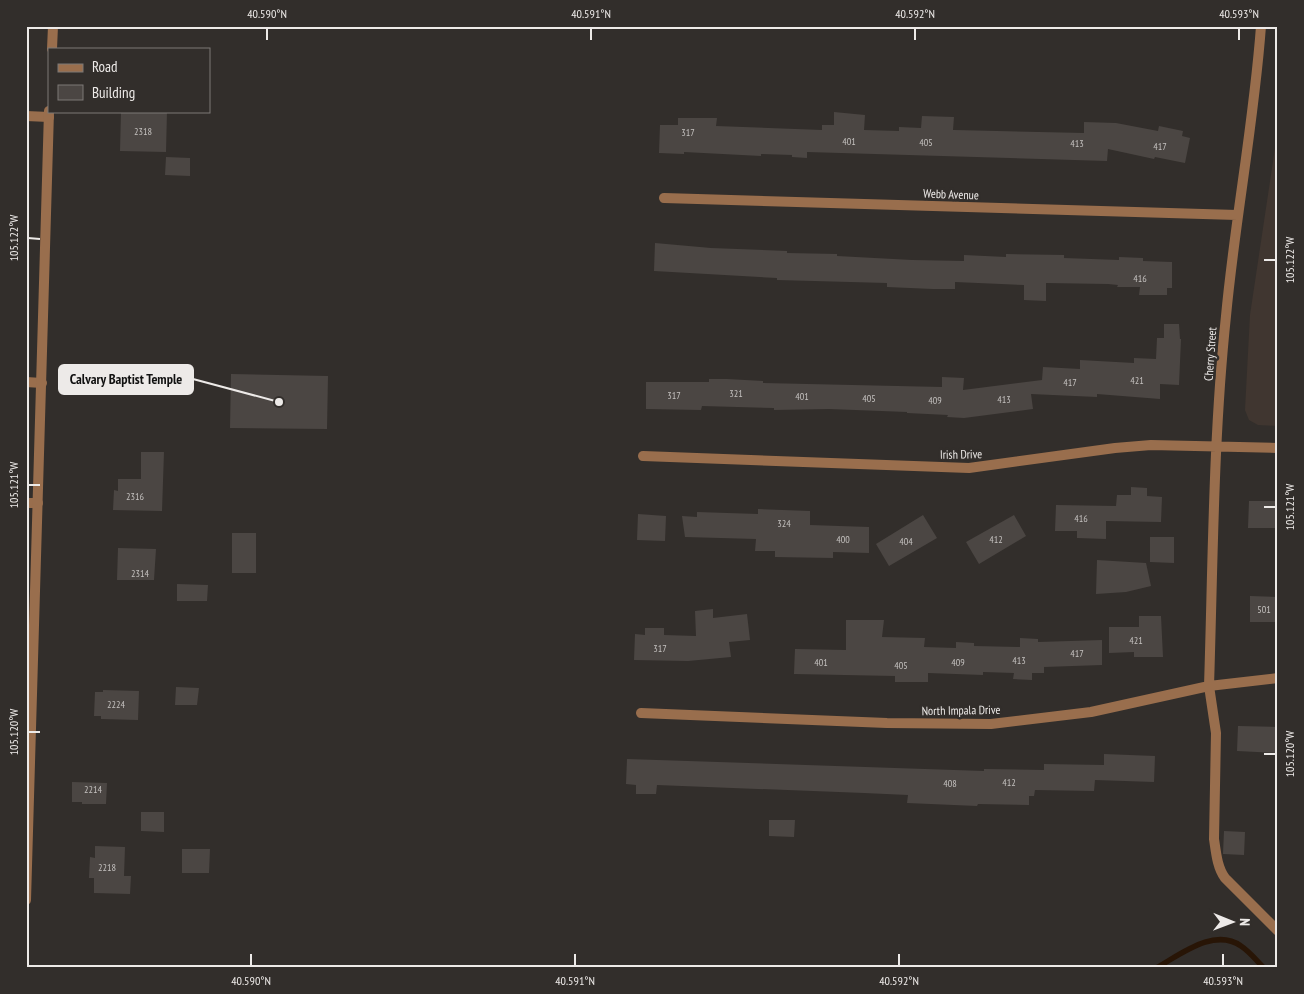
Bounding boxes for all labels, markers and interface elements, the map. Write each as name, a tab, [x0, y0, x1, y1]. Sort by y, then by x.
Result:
text: 40.590°N	[247, 6, 287, 21]
text: 40.591°N	[571, 6, 611, 21]
text: 40.592°N	[895, 6, 935, 21]
text: 40.593°N	[1219, 6, 1259, 21]
legend	[48, 48, 210, 112]
text: Road	[92, 57, 118, 76]
text: Building	[92, 83, 135, 102]
house number: 2318	[134, 125, 152, 138]
house number: 317	[681, 126, 695, 139]
house number: 401	[842, 135, 856, 148]
house number: 405	[919, 136, 933, 149]
house number: 413	[1070, 137, 1084, 150]
house number: 417	[1153, 140, 1167, 153]
street label: Webb Avenue	[923, 186, 979, 202]
text: 105.122°W	[6, 215, 21, 261]
text: 105.122°W	[1282, 237, 1297, 283]
house number: 416	[1133, 272, 1147, 285]
street label: Cherry Street	[1201, 326, 1219, 381]
callout: Calvary Baptist Temple	[59, 365, 193, 394]
text: Calvary Baptist Temple	[70, 370, 182, 388]
house number: 421	[1130, 374, 1144, 387]
house number: 417	[1063, 376, 1077, 389]
house number: 321	[729, 387, 743, 400]
house number: 317	[667, 389, 681, 402]
house number: 401	[795, 390, 809, 403]
house number: 405	[862, 392, 876, 405]
house number: 413	[997, 393, 1011, 406]
house number: 409	[928, 394, 942, 407]
street label: Irish Drive	[940, 446, 982, 462]
text: 105.121°W	[6, 462, 21, 508]
text: 105.121°W	[1282, 484, 1297, 530]
house number: 2316	[126, 490, 145, 503]
house number: 416	[1074, 512, 1088, 525]
house number: 324	[777, 517, 791, 530]
house number: 400	[836, 533, 850, 546]
house number: 412	[989, 533, 1003, 546]
house number: 404	[899, 535, 913, 548]
house number: 2314	[131, 567, 150, 580]
house number: 501	[1257, 603, 1271, 616]
house number: 421	[1129, 634, 1143, 647]
house number: 317	[653, 642, 667, 655]
house number: 417	[1070, 647, 1084, 660]
house number: 413	[1012, 654, 1026, 667]
house number: 401	[814, 656, 828, 669]
house number: 409	[951, 656, 965, 669]
house number: 405	[894, 659, 908, 672]
house number: 2224	[107, 698, 126, 711]
street label: North Impala Drive	[921, 702, 1001, 718]
text: 105.120°W	[6, 709, 21, 755]
text: 105.120°W	[1282, 731, 1297, 777]
house number: 412	[1002, 776, 1016, 789]
house number: 408	[943, 777, 957, 790]
house number: 2214	[84, 783, 103, 796]
house number: 2218	[98, 861, 116, 874]
north arrow	[1206, 896, 1256, 946]
text: N	[1236, 918, 1254, 926]
text: 40.590°N	[231, 973, 271, 988]
text: 40.591°N	[555, 973, 595, 988]
text: 40.592°N	[879, 973, 919, 988]
text: 40.593°N	[1203, 973, 1243, 988]

